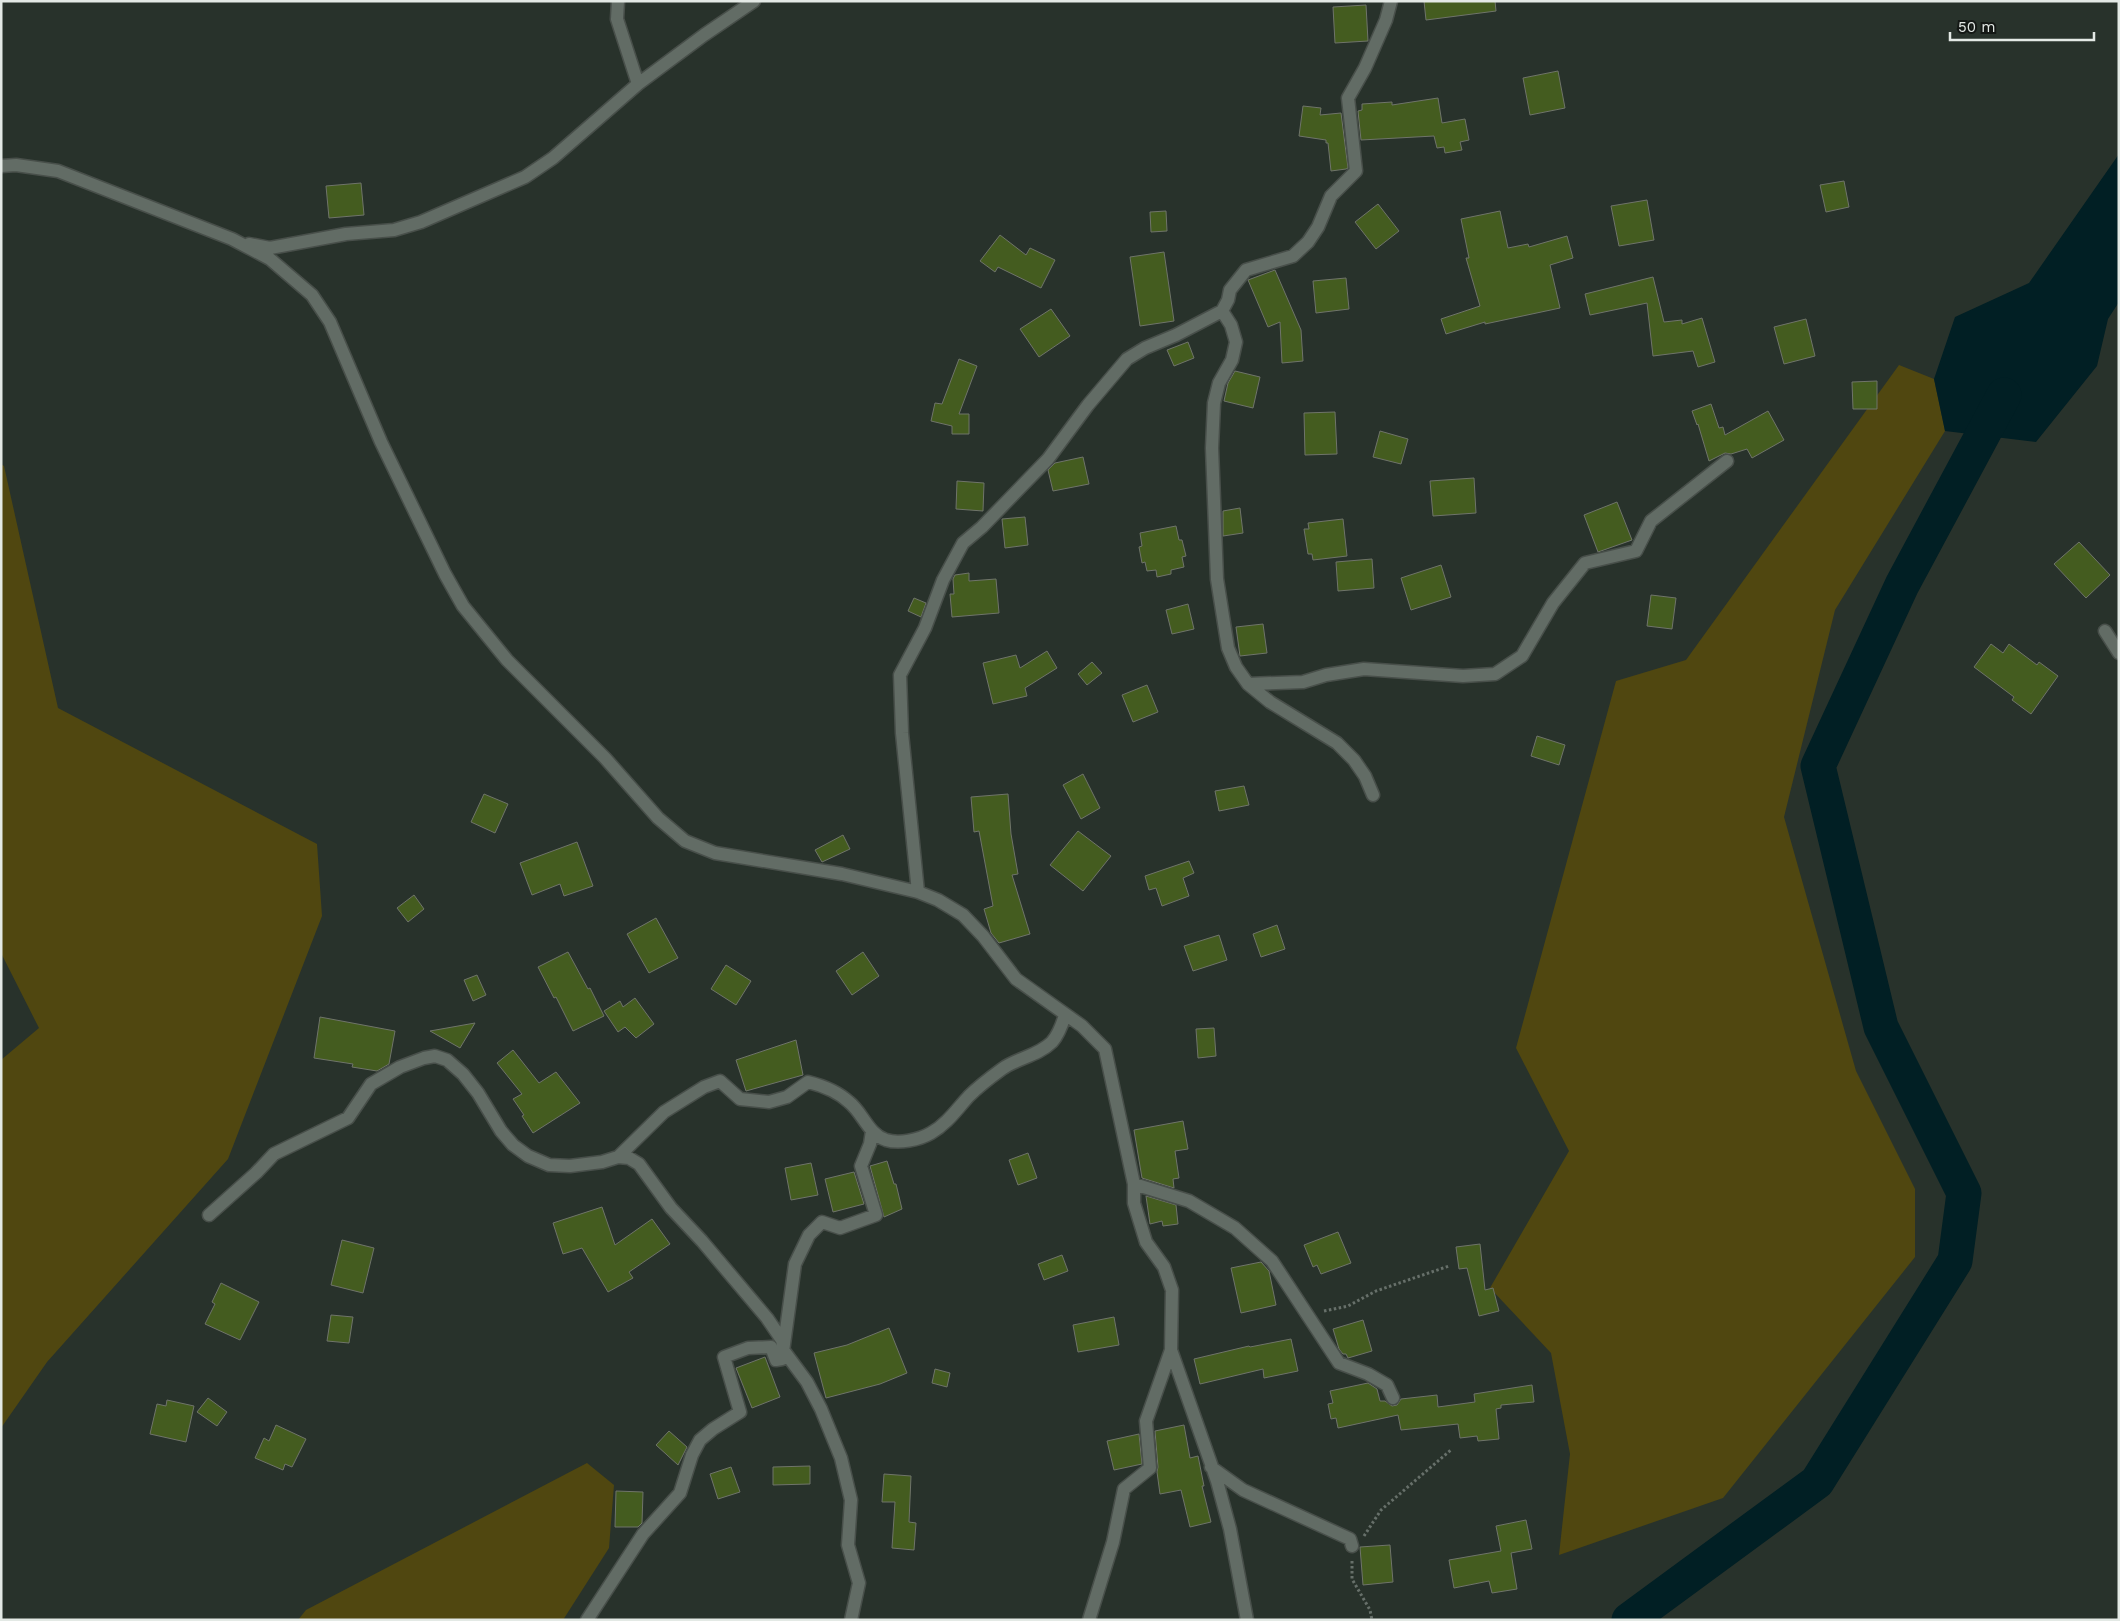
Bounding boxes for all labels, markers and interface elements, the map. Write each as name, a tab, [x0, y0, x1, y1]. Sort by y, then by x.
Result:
scale bar	[1950, 10, 2094, 42]
text: 50 m	[1958, 18, 1995, 36]

